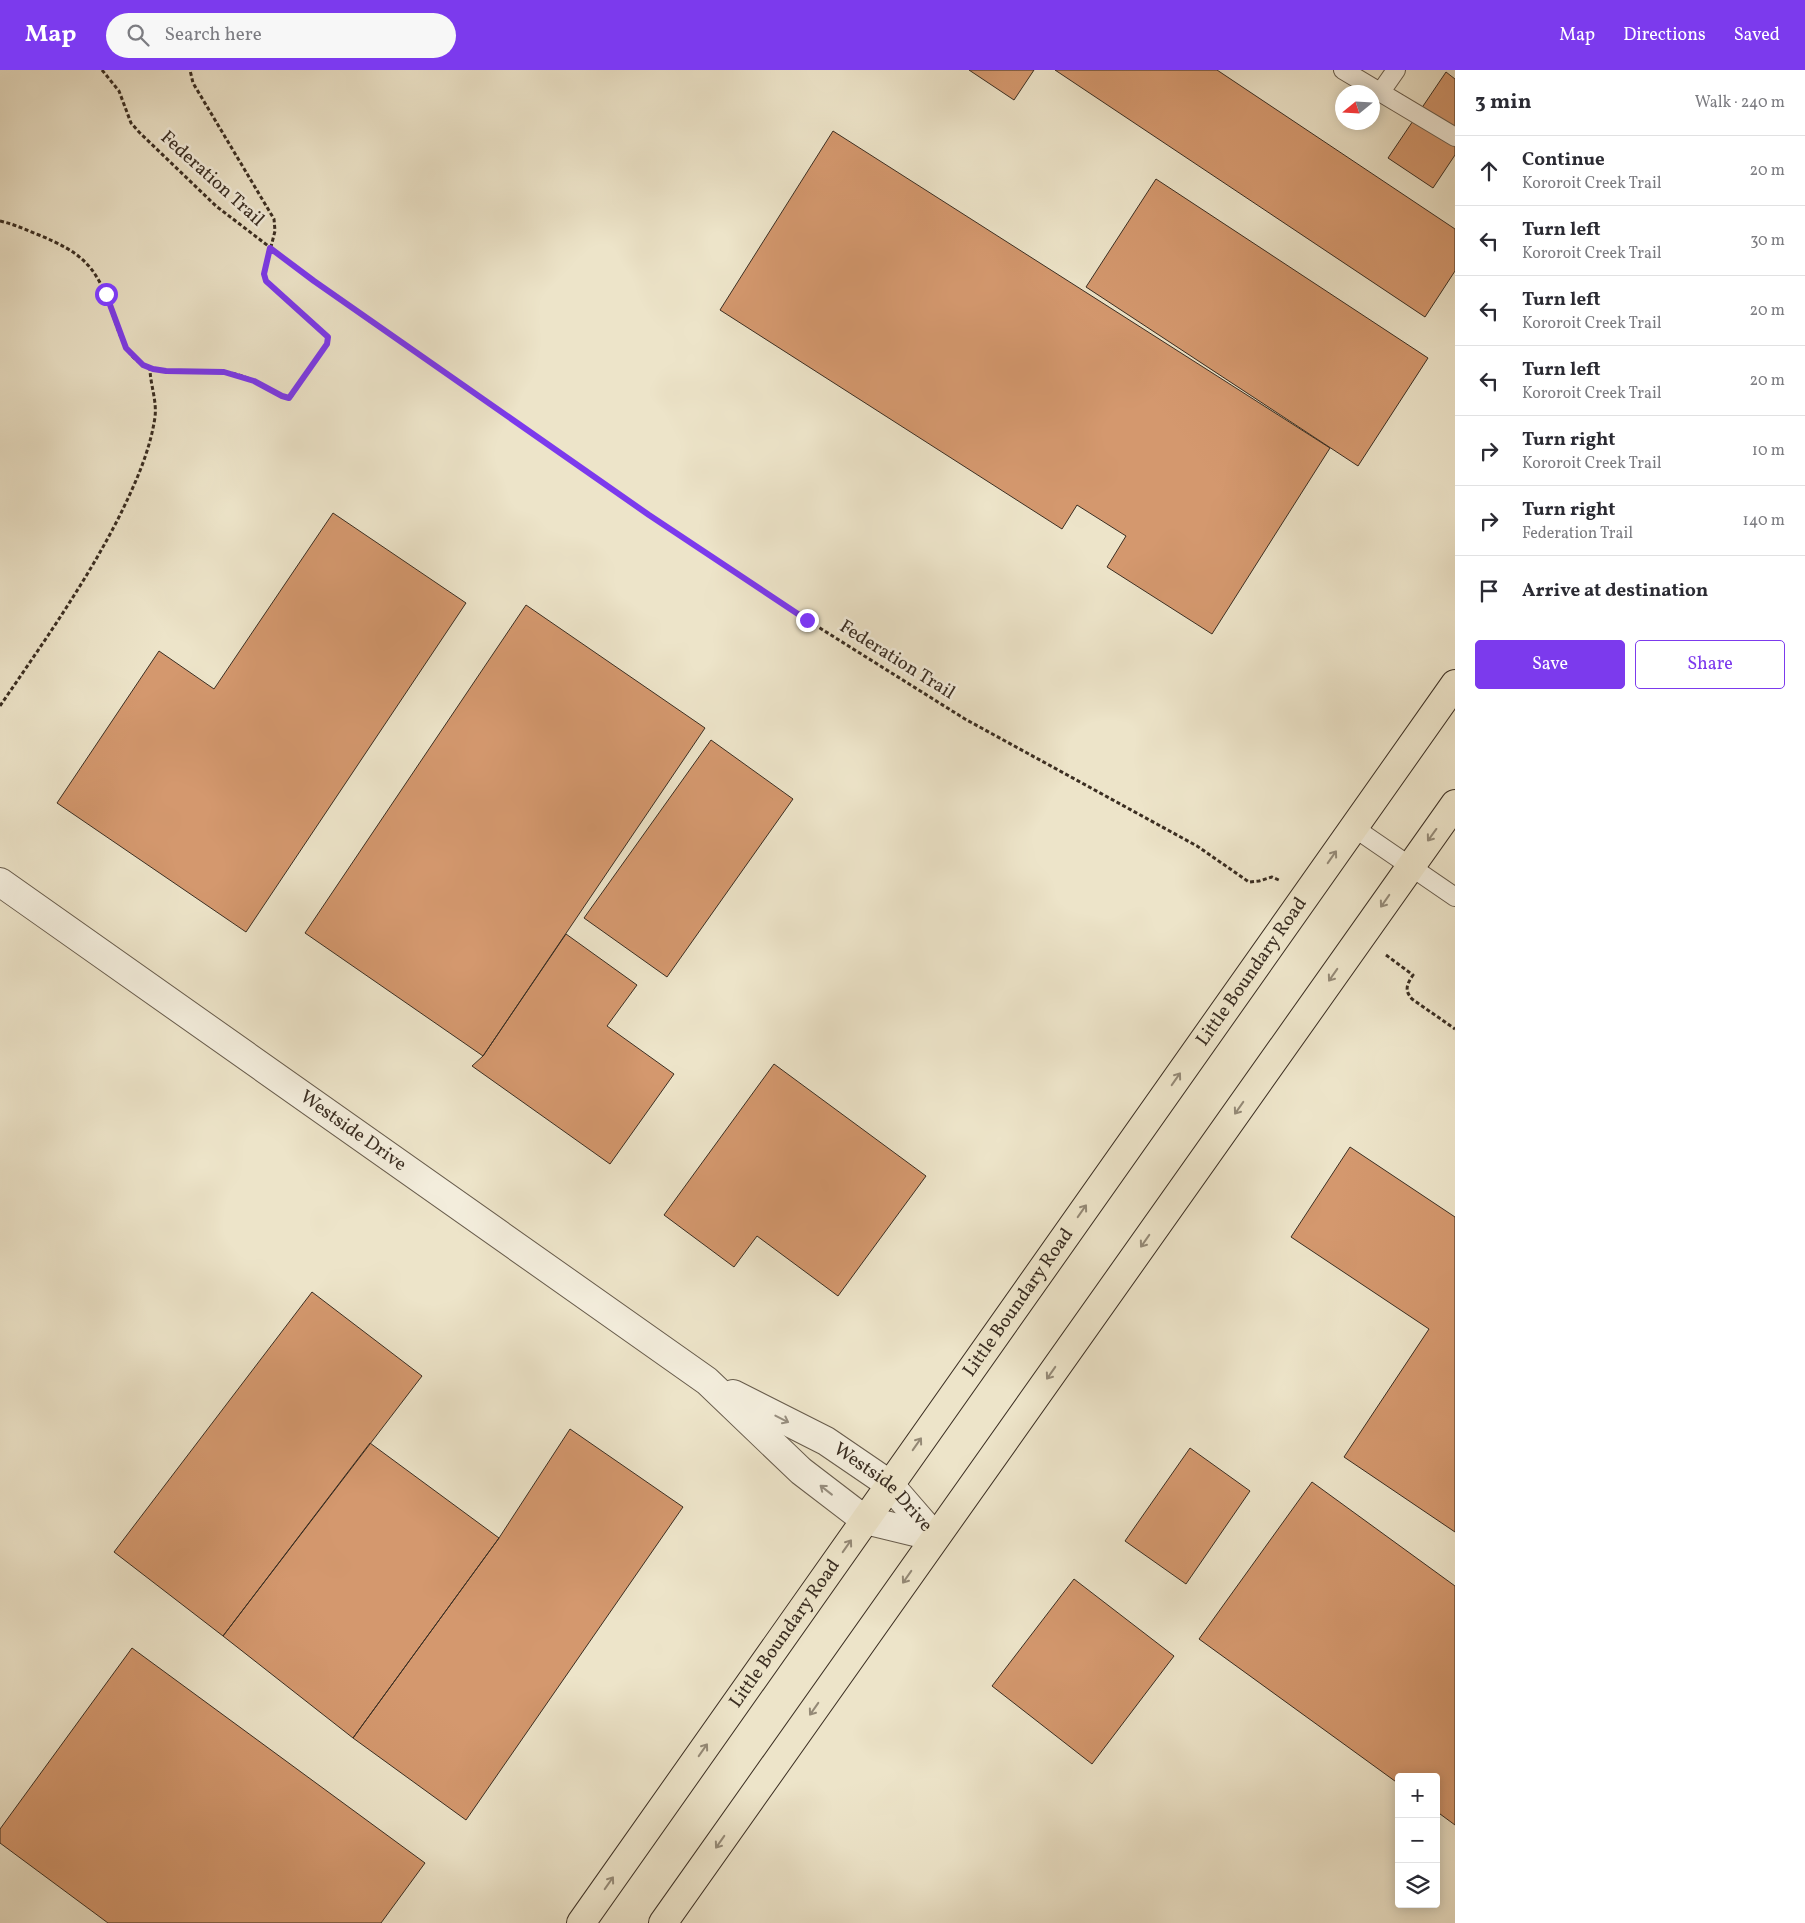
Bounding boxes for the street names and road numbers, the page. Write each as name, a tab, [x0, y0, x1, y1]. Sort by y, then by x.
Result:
street label: Federation Trail	[154, 125, 270, 233]
street label: Federation Trail	[834, 614, 960, 706]
street label: Little Boundary Road	[1190, 892, 1313, 1052]
street label: Westside Drive	[294, 1084, 412, 1178]
street label: Little Boundary Road	[957, 1223, 1080, 1382]
street label: Westside Drive	[828, 1437, 938, 1538]
street label: Little Boundary Road	[724, 1554, 847, 1713]

